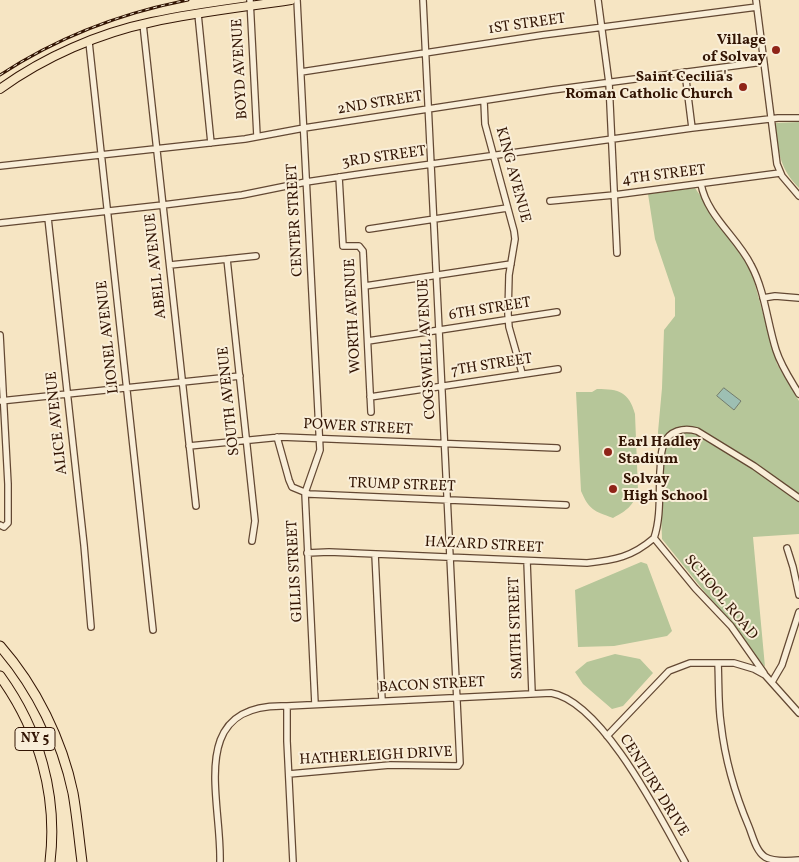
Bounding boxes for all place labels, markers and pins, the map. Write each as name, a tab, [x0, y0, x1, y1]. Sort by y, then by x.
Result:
place label: Village of Solvay	[702, 32, 766, 67]
marker: Village of Solvay	[770, 44, 782, 56]
place label: Saint Cecilia's Roman Catholic Church	[565, 69, 733, 104]
marker: Saint Cecilia's Roman Catholic Church	[737, 81, 749, 93]
place label: Earl Hadley Stadium	[618, 434, 701, 469]
marker: Earl Hadley Stadium	[602, 446, 614, 458]
place label: Solvay High School	[623, 471, 708, 506]
marker: Solvay High School	[607, 483, 619, 495]

